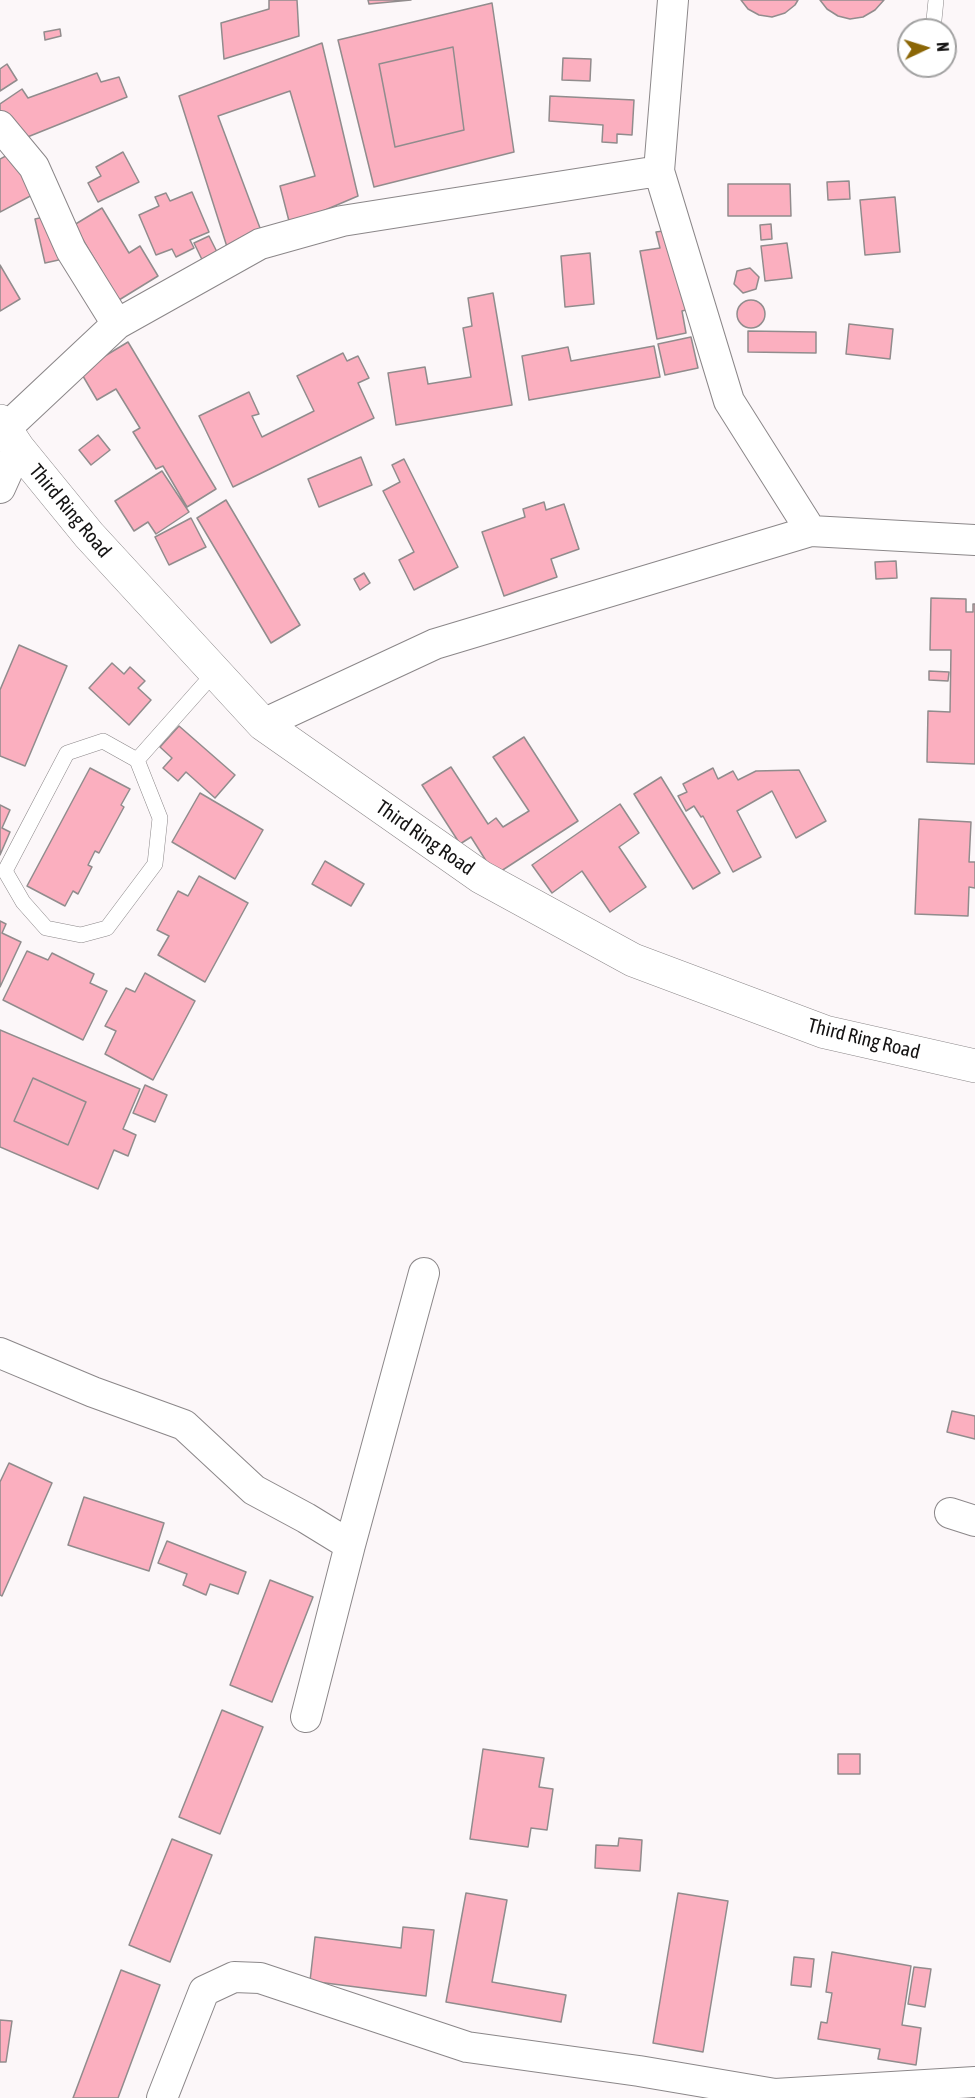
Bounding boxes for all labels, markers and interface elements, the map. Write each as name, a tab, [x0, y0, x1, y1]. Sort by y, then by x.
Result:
north arrow	[897, 18, 957, 78]
text: N	[934, 42, 952, 52]
street label: Third Ring Road	[24, 459, 116, 563]
street label: Third Ring Road	[371, 795, 479, 881]
street label: Third Ring Road	[805, 1013, 923, 1065]

